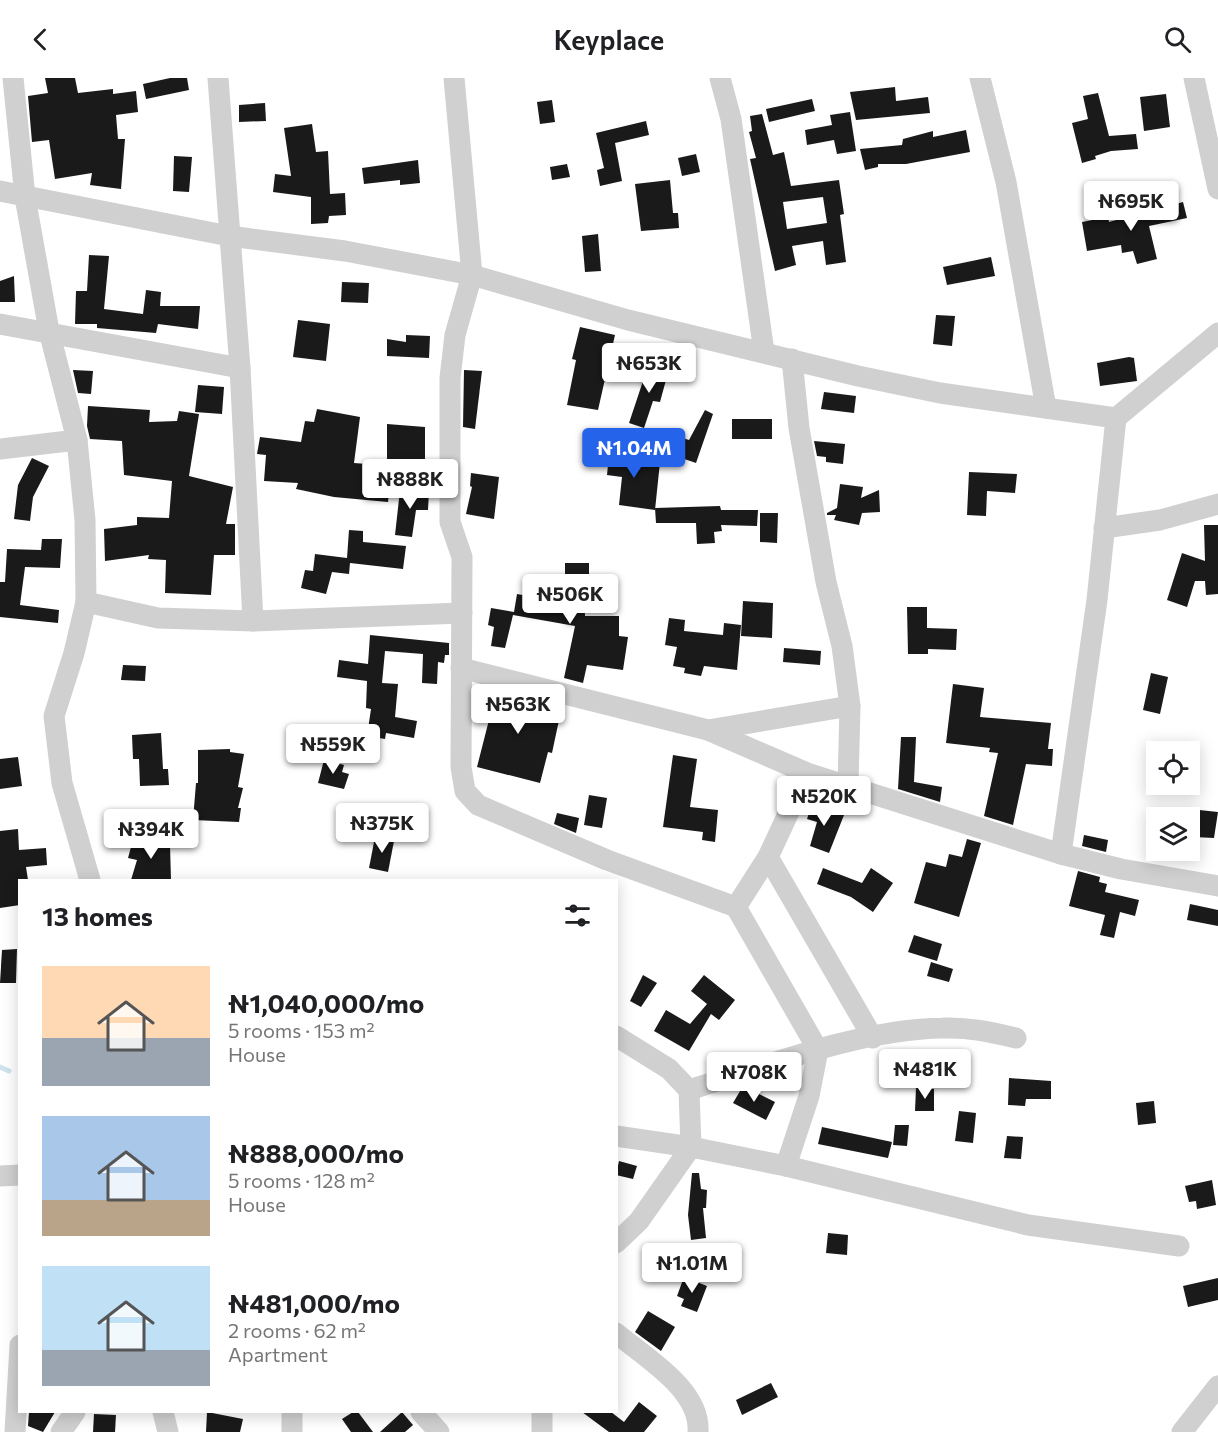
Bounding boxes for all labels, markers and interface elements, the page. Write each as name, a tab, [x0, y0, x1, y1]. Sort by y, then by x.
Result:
icon: back	[24, 23, 57, 56]
text: Keyplace	[554, 23, 664, 56]
icon: search	[1161, 23, 1194, 56]
pin: ₦695K	[1089, 181, 1173, 232]
text: ₦695K	[1098, 188, 1164, 212]
pin: ₦653K	[607, 343, 691, 394]
text: ₦653K	[616, 350, 682, 374]
pin: ₦1.04M	[585, 428, 683, 479]
text: ₦1.04M	[596, 435, 672, 459]
pin: ₦888K	[368, 459, 452, 510]
text: ₦888K	[376, 466, 444, 490]
pin: ₦506K	[528, 574, 612, 625]
text: ₦506K	[536, 581, 604, 605]
pin: ₦563K	[476, 684, 560, 735]
text: ₦563K	[485, 691, 551, 715]
pin: ₦559K	[291, 724, 375, 775]
text: ₦559K	[300, 731, 366, 755]
map controls	[1146, 741, 1200, 861]
button: locate	[1146, 741, 1200, 795]
pin: ₦520K	[782, 776, 866, 827]
text: ₦520K	[791, 783, 857, 807]
pin: ₦375K	[340, 803, 424, 854]
button: layers	[1146, 807, 1200, 861]
pin: ₦394K	[109, 809, 193, 860]
text: ₦375K	[350, 810, 414, 834]
text: ₦394K	[118, 816, 184, 840]
icon: filters	[561, 899, 594, 932]
text: 13 homes	[42, 900, 153, 931]
text: ₦1,040,000/mo	[228, 987, 424, 1018]
icon: home	[90, 990, 162, 1062]
text: 5 rooms · 153 m²	[228, 1018, 375, 1042]
text: House	[228, 1042, 286, 1066]
pin: ₦481K	[883, 1049, 967, 1100]
pin: ₦708K	[712, 1052, 796, 1103]
text: ₦481K	[893, 1056, 957, 1080]
text: ₦708K	[721, 1059, 787, 1083]
text: ₦888,000/mo	[228, 1137, 404, 1168]
icon: home	[90, 1140, 162, 1212]
text: 5 rooms · 128 m²	[228, 1168, 375, 1192]
text: House	[228, 1192, 286, 1216]
pin: ₦1.01M	[643, 1243, 741, 1294]
text: ₦1.01M	[656, 1250, 728, 1274]
text: ₦481,000/mo	[228, 1287, 400, 1318]
icon: home	[90, 1290, 162, 1362]
text: 2 rooms · 62 m²	[228, 1318, 366, 1342]
text: Apartment	[228, 1342, 328, 1366]

